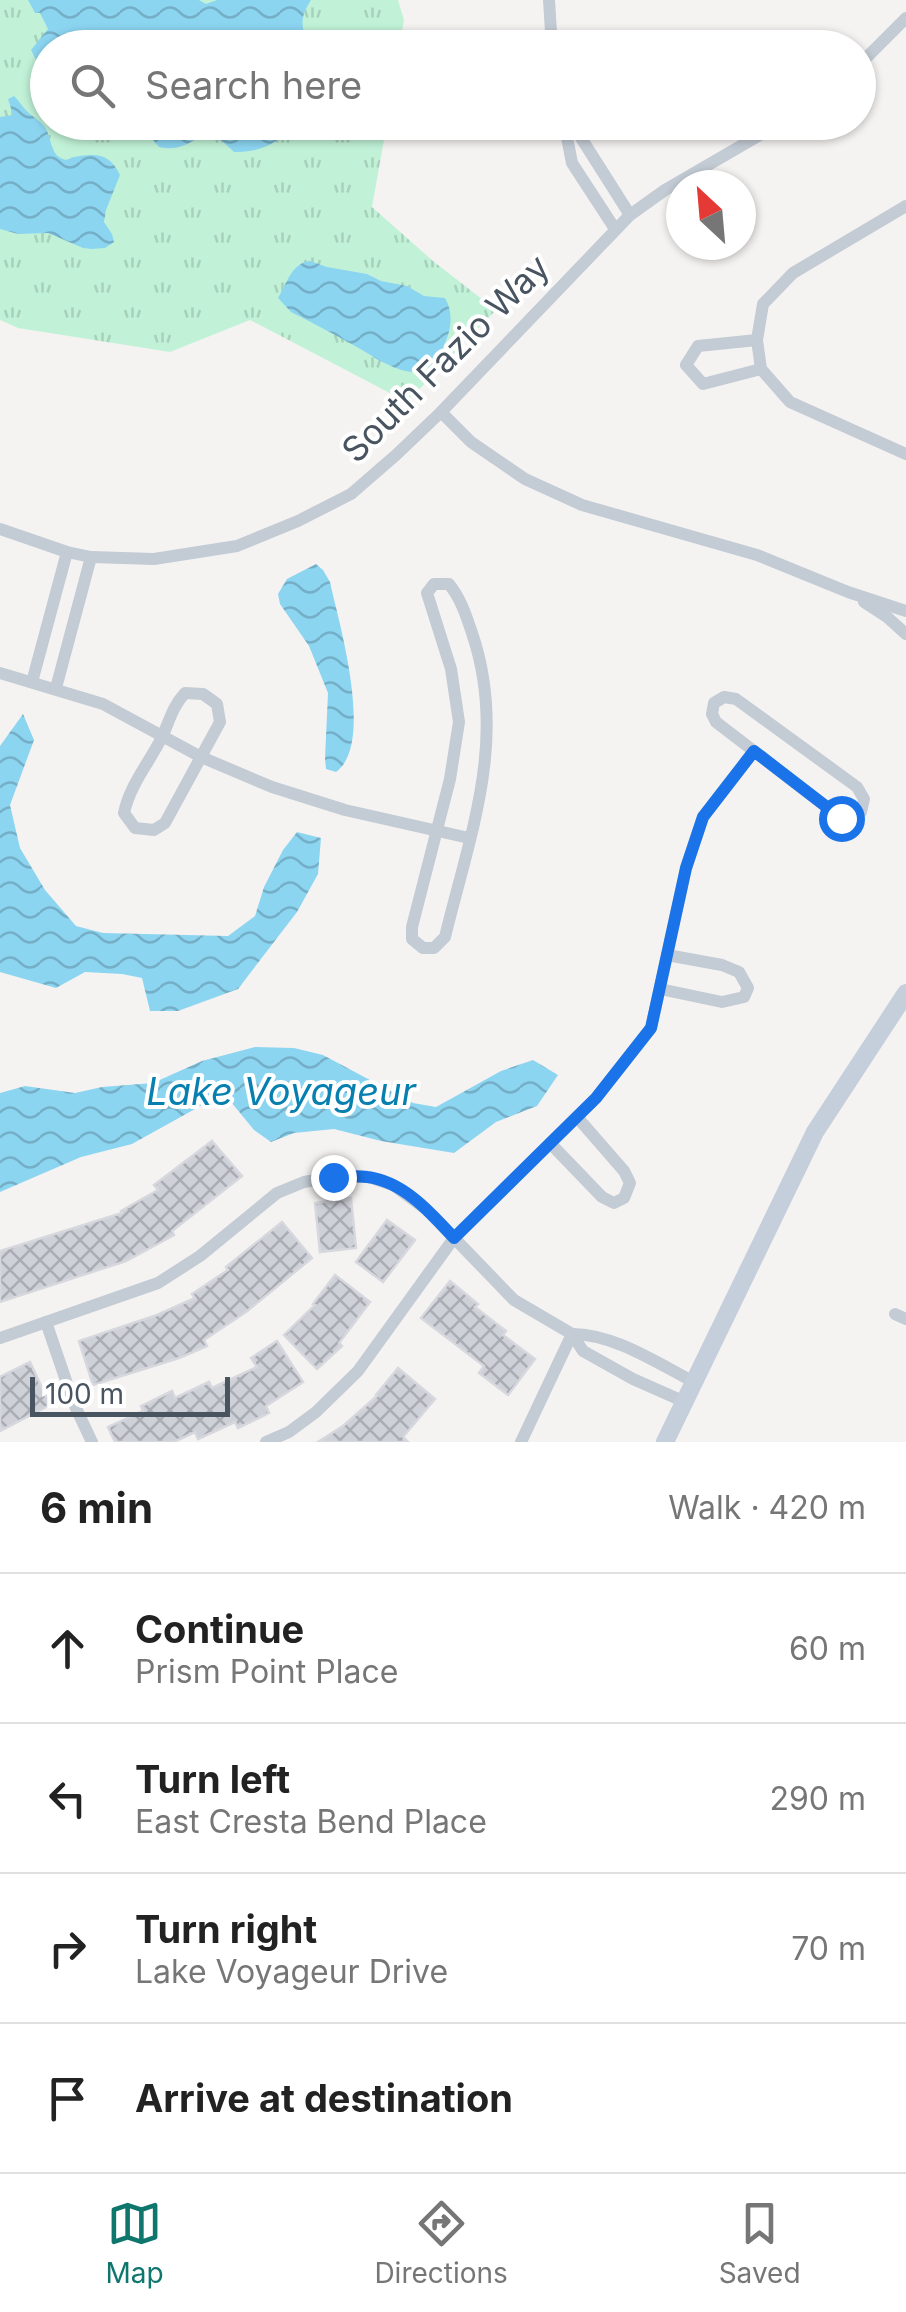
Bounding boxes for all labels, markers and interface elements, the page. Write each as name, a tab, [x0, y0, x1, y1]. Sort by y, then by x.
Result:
search box	[30, 30, 876, 140]
icon: search	[65, 58, 120, 113]
text: Search here	[145, 62, 362, 108]
north arrow	[666, 170, 756, 260]
street label: South Fazio Way	[333, 246, 557, 470]
route start	[819, 796, 865, 842]
water label: Lake Voyageur	[146, 1068, 418, 1114]
route end	[311, 1155, 357, 1201]
scale bar	[30, 1372, 230, 1416]
text: 100 m	[45, 1377, 124, 1411]
text: 6 min	[40, 1482, 153, 1533]
text: Walk · 420 m	[668, 1488, 866, 1527]
text: Continue	[135, 1606, 304, 1652]
icon: ahead	[40, 1621, 95, 1676]
text: 60 m	[789, 1629, 866, 1668]
text: Prism Point Place	[135, 1652, 398, 1691]
text: Turn left	[135, 1756, 290, 1802]
icon: left	[40, 1771, 95, 1826]
text: 290 m	[769, 1779, 866, 1818]
text: East Cresta Bend Place	[135, 1802, 487, 1841]
text: Turn right	[135, 1906, 317, 1952]
icon: right	[40, 1921, 95, 1976]
text: 70 m	[791, 1929, 866, 1968]
text: Lake Voyageur Drive	[135, 1952, 448, 1991]
icon: arrive	[40, 2071, 95, 2126]
text: Arrive at destination	[135, 2075, 513, 2121]
tab: Map	[105, 2196, 164, 2290]
tab: Directions	[374, 2196, 508, 2290]
tab: Saved	[719, 2196, 801, 2290]

